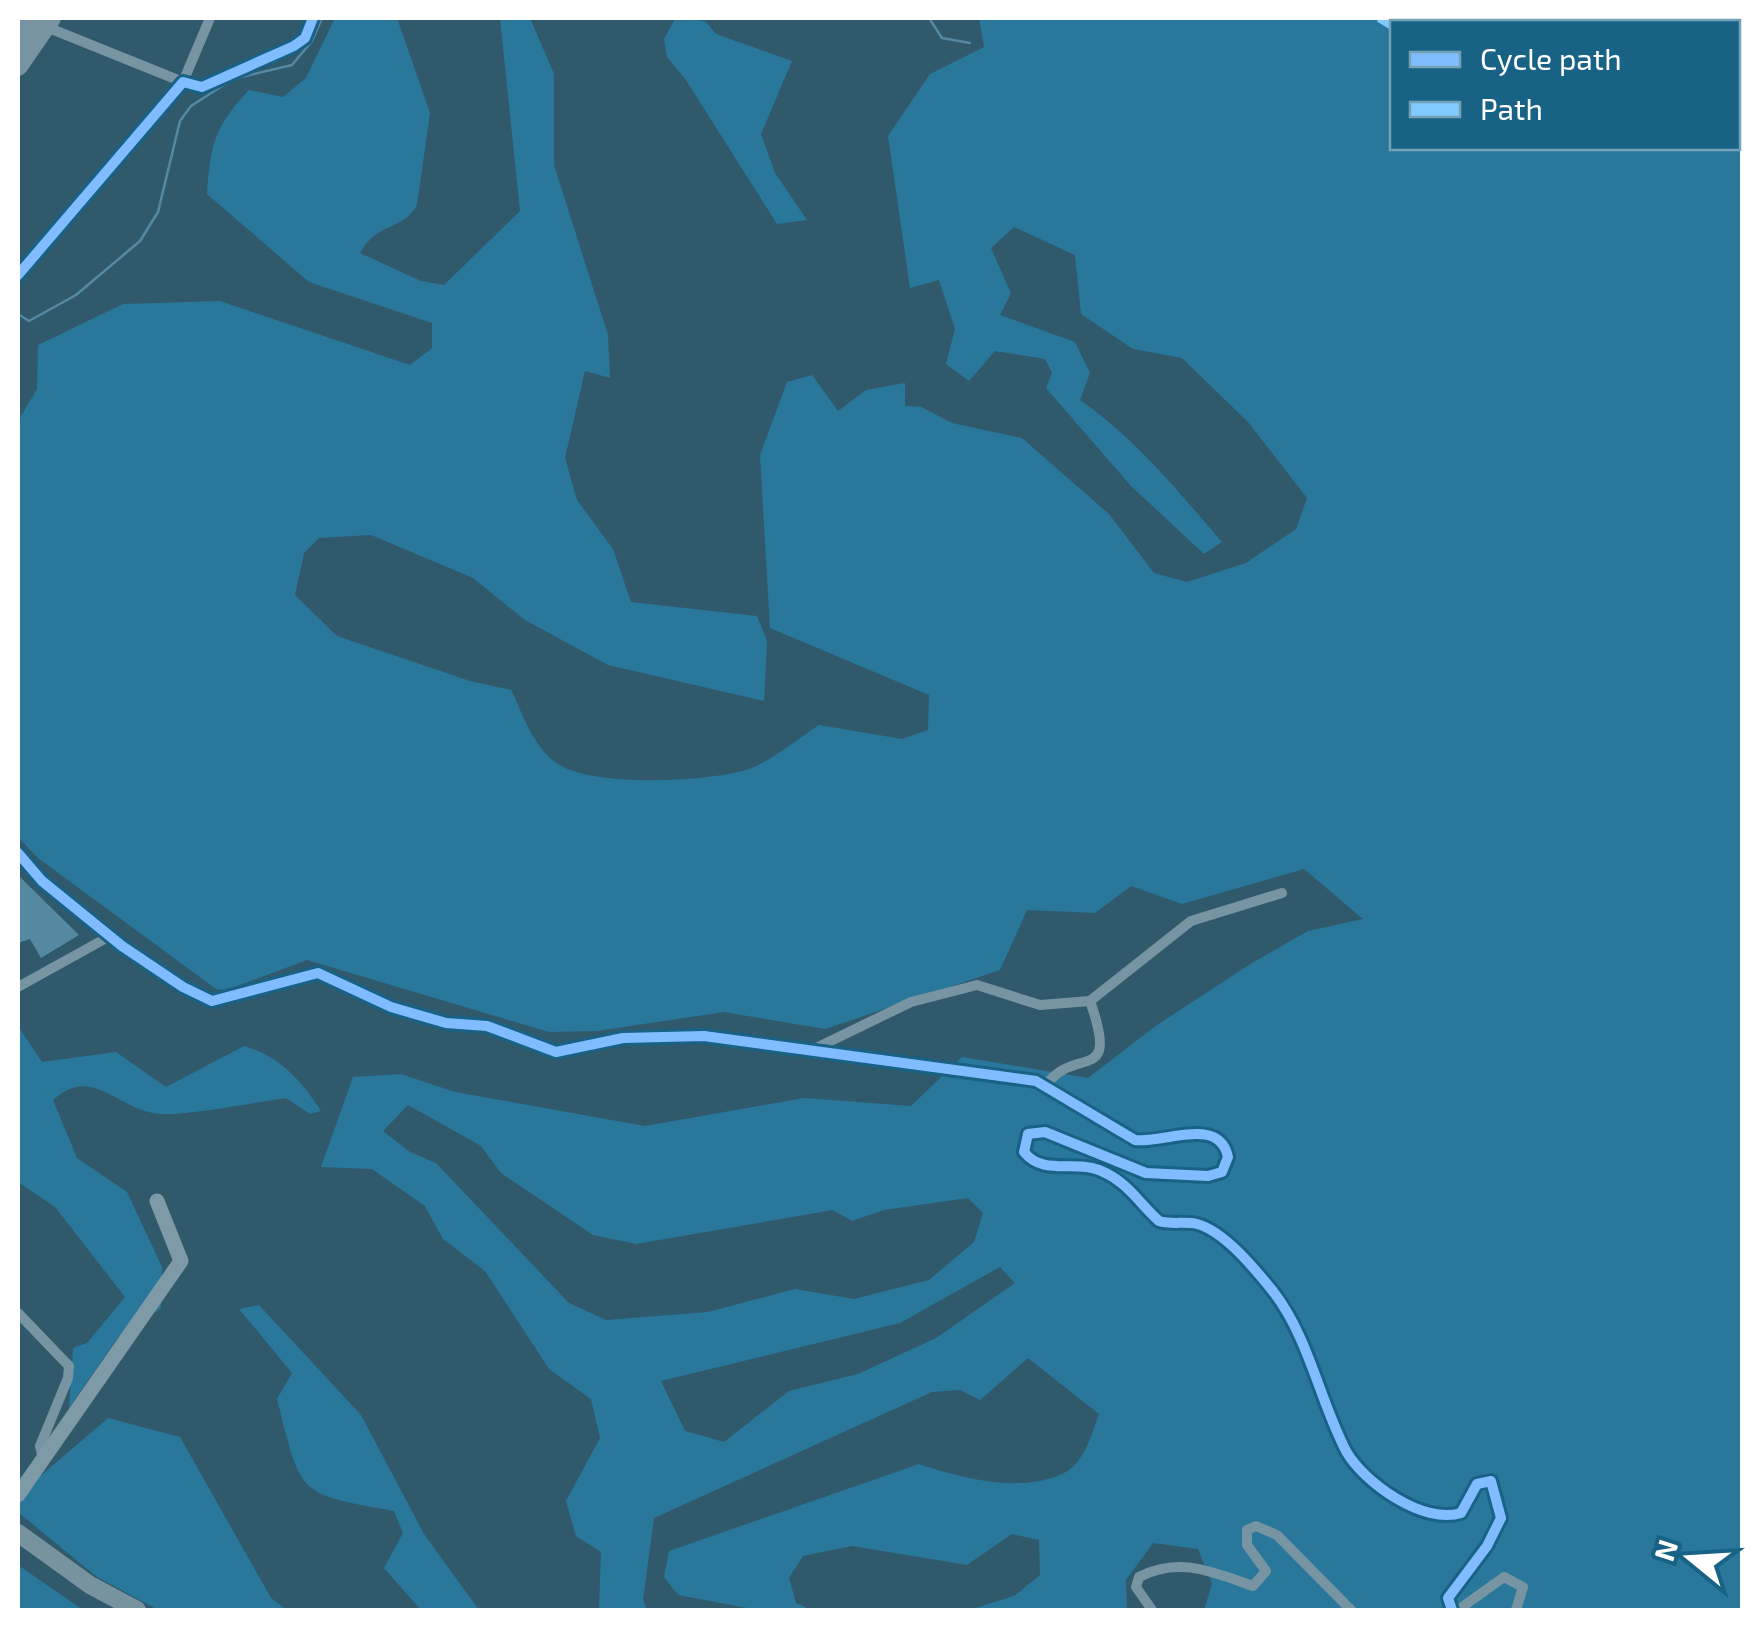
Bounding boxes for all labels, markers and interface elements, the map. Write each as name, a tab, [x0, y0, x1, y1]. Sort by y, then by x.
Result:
legend	[1390, 20, 1740, 150]
text: Cycle path	[1480, 40, 1622, 76]
text: Path	[1480, 90, 1543, 126]
north arrow	[1640, 1508, 1740, 1608]
text: N	[1646, 1535, 1685, 1565]

